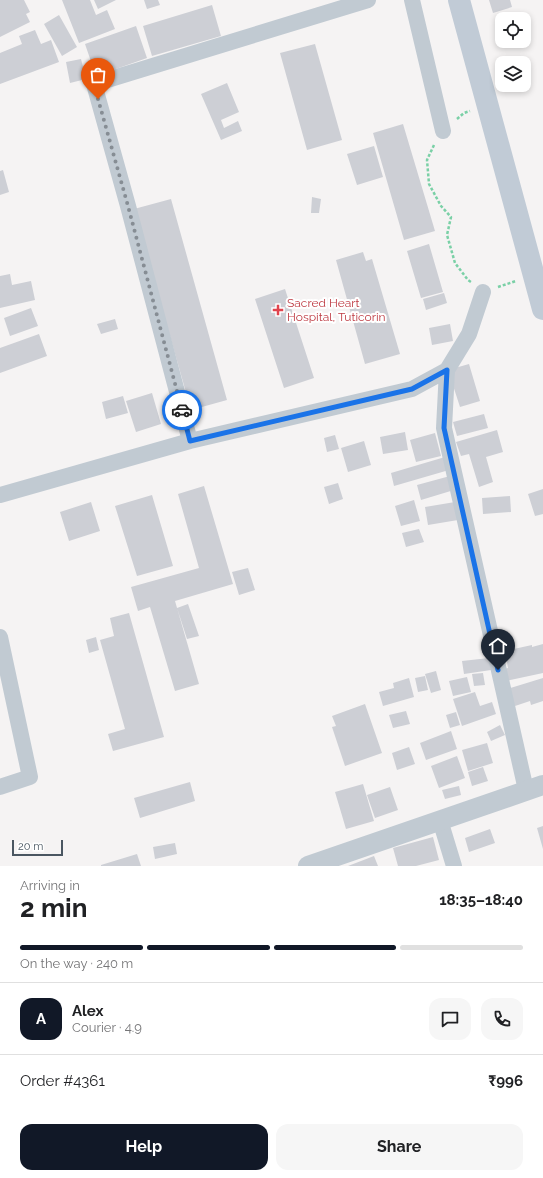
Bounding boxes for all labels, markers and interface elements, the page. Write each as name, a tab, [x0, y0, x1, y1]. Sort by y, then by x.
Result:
map controls	[495, 12, 531, 92]
button: locate	[495, 12, 531, 48]
button: layers	[495, 56, 531, 92]
pin	[81, 58, 115, 99]
icon: bag	[87, 64, 109, 86]
place label: Sacred Heart Hospital, Tuticorin	[287, 296, 386, 324]
marker: Sacred Heart Hospital, Tuticorin	[272, 304, 284, 316]
courier	[162, 390, 202, 430]
icon: car	[171, 399, 193, 421]
pin	[481, 629, 515, 670]
icon: home	[487, 635, 509, 657]
scale bar	[12, 838, 63, 857]
text: 20 m	[18, 840, 43, 853]
text: Arriving in	[20, 878, 80, 893]
text: 18:35–18:40	[439, 891, 523, 909]
text: 2 min	[20, 893, 87, 923]
text: On the way · 240 m	[20, 956, 133, 971]
button: chat	[429, 998, 471, 1040]
button: phone	[481, 998, 523, 1040]
text: Alex	[72, 1002, 103, 1020]
text: A	[36, 1010, 46, 1028]
text: Courier · 4.9	[72, 1020, 142, 1035]
text: Order #4361	[20, 1072, 105, 1090]
text: ₹996	[488, 1072, 523, 1090]
button: Help	[20, 1124, 268, 1170]
button: Share	[276, 1124, 523, 1170]

